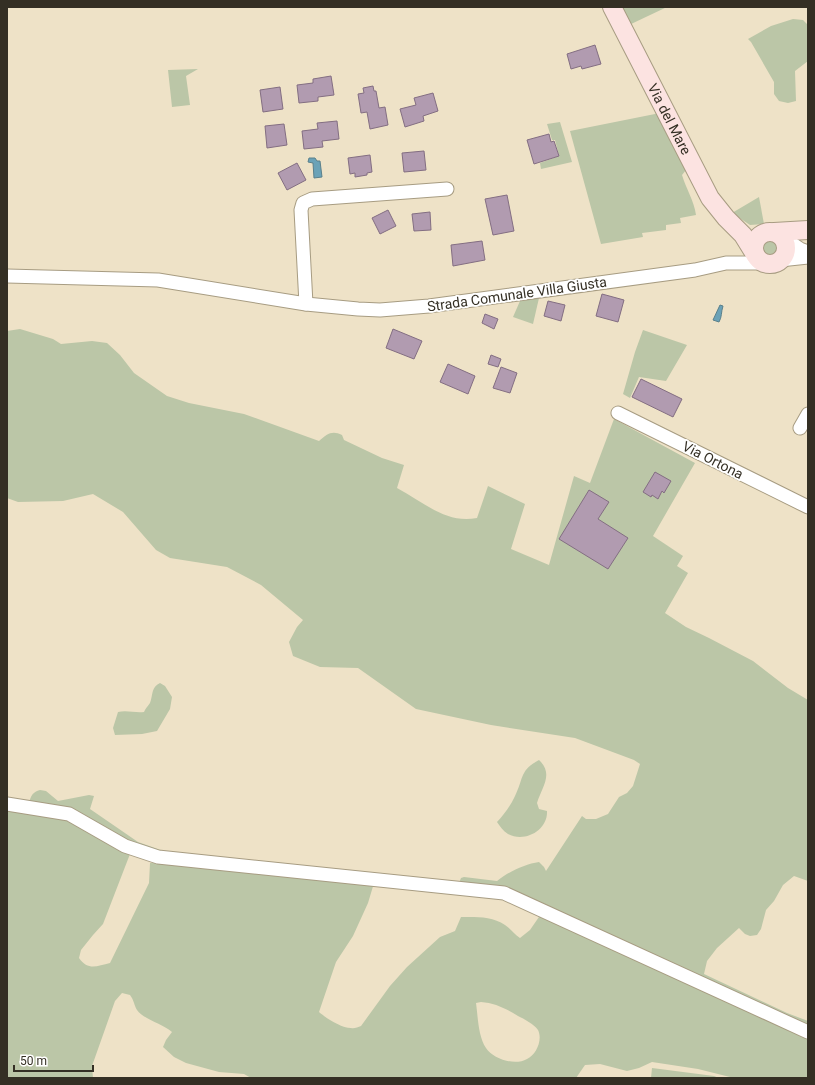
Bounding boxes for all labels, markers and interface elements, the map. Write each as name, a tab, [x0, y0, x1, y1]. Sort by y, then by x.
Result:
street label: Via del Mare	[645, 81, 694, 157]
street label: Strada Comunale Villa Giusta	[426, 273, 608, 315]
street label: Via Ortona	[680, 438, 746, 482]
scale bar	[14, 1047, 93, 1073]
text: 50 m	[20, 1054, 47, 1068]

